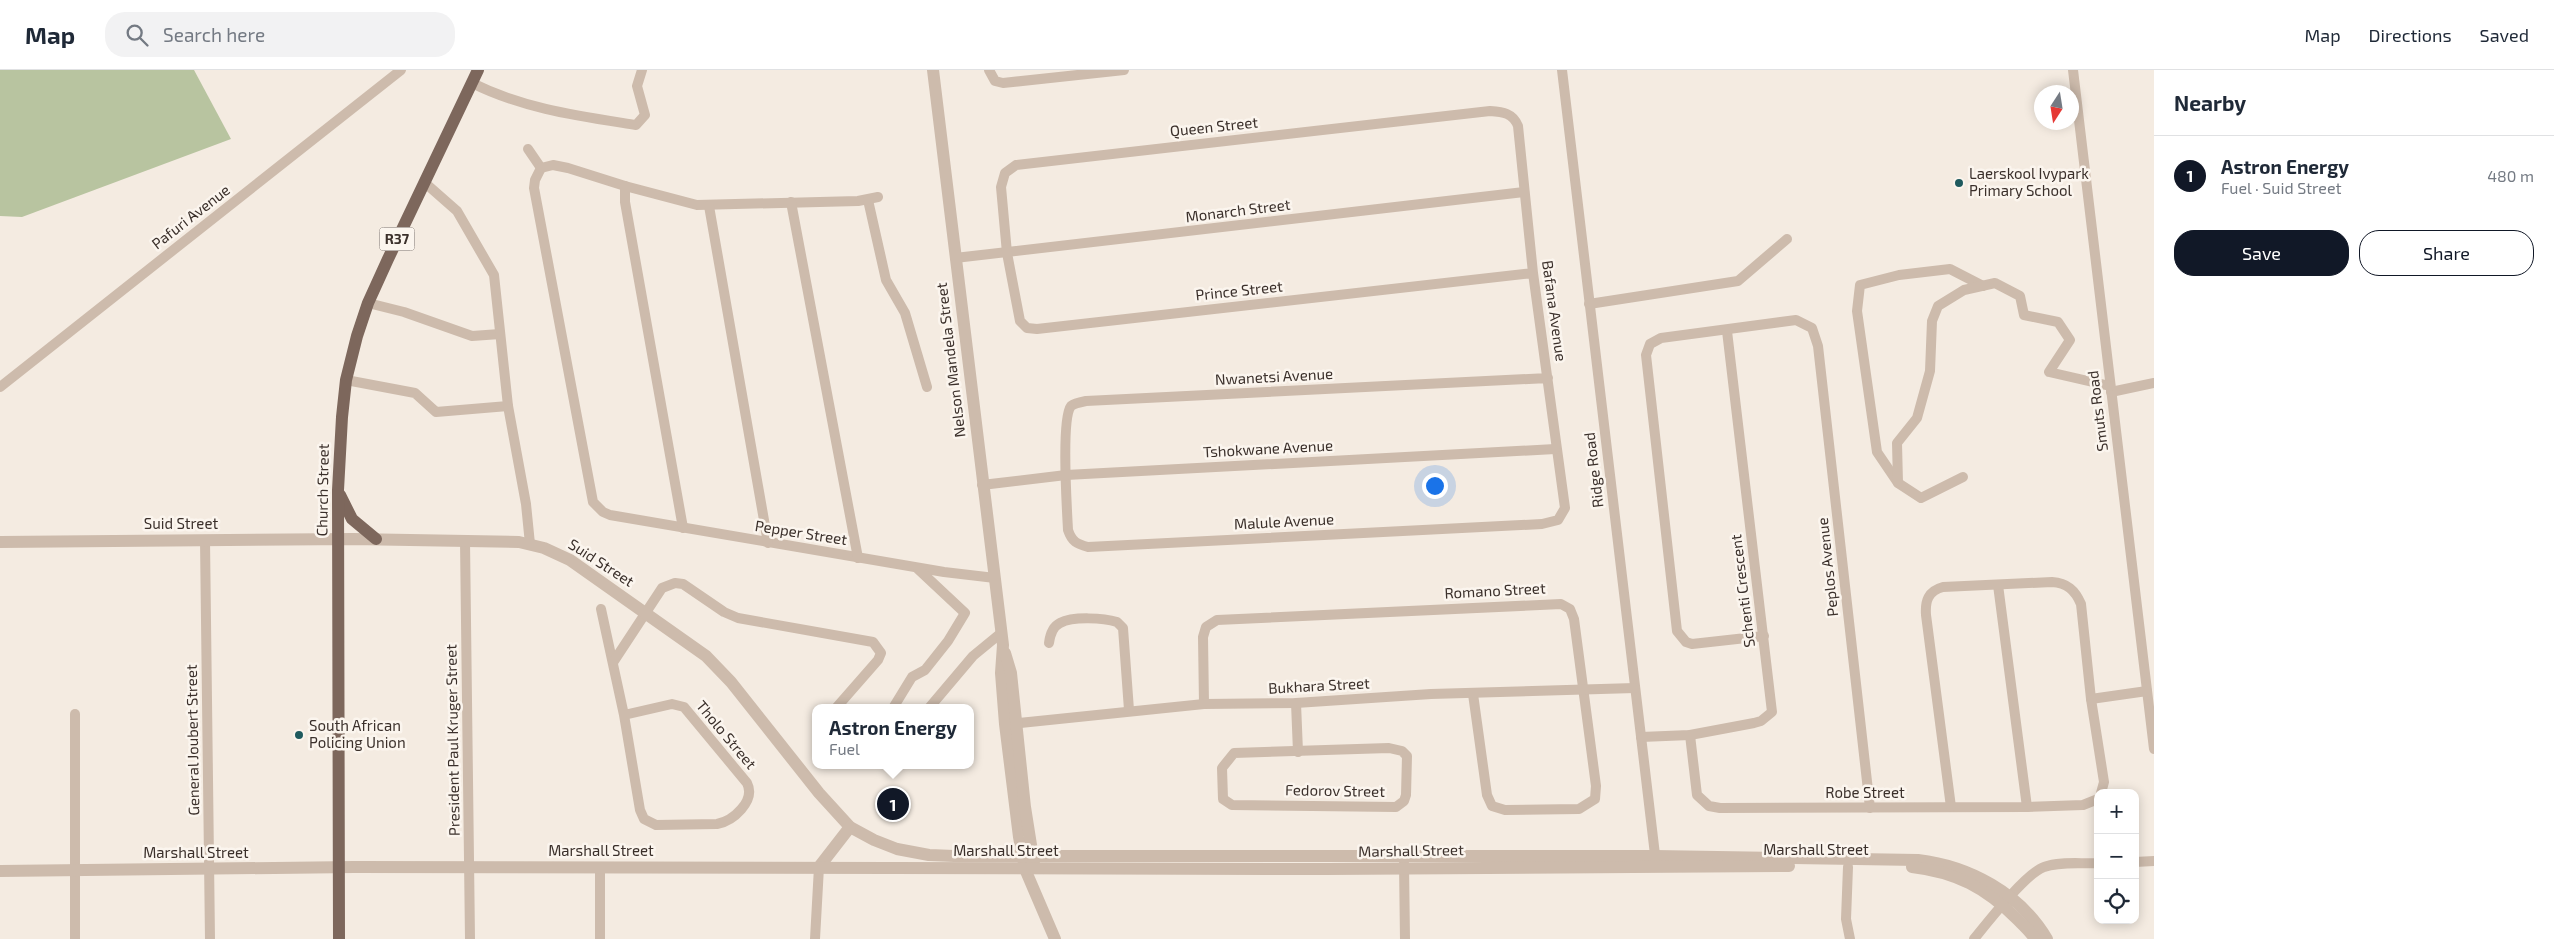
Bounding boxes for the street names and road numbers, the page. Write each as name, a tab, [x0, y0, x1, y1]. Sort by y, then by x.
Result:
street label: Queen Street	[1169, 112, 1259, 141]
street label: Pafuri Avenue	[148, 180, 233, 252]
street label: Monarch Street	[1184, 195, 1292, 225]
road number: R37	[380, 227, 414, 250]
street label: Bafana Avenue	[1539, 259, 1571, 362]
street label: Prince Street	[1194, 276, 1284, 304]
street label: Nelson Mandela Street	[932, 281, 968, 439]
street label: Nwanetsi Avenue	[1214, 364, 1333, 388]
street label: Smuts Road	[2083, 370, 2111, 453]
street label: Ridge Road	[1579, 431, 1607, 509]
street label: Tshokwane Avenue	[1202, 436, 1333, 460]
street label: Church Street	[312, 443, 332, 536]
street label: Malule Avenue	[1233, 509, 1334, 533]
street label: Suid Street	[144, 514, 218, 532]
street label: Pepper Street	[754, 516, 849, 548]
street label: Peplos Avenue	[1813, 517, 1841, 617]
street label: Schenti Crescent	[1726, 533, 1758, 649]
street label: Suid Street	[565, 534, 638, 590]
street label: Romano Street	[1444, 578, 1546, 602]
street label: President Paul Kruger Street	[441, 644, 463, 836]
street label: General Joubert Street	[182, 664, 202, 816]
street label: Bukhara Street	[1268, 673, 1370, 697]
street label: Tholo Street	[693, 696, 761, 773]
street label: Fedorov Street	[1285, 780, 1385, 800]
street label: Robe Street	[1825, 783, 1905, 801]
street label: Marshall Street	[1358, 840, 1464, 860]
street label: Marshall Street	[1763, 840, 1869, 858]
street label: Marshall Street	[548, 841, 654, 859]
street label: Marshall Street	[953, 841, 1059, 859]
street label: Marshall Street	[143, 843, 249, 861]

